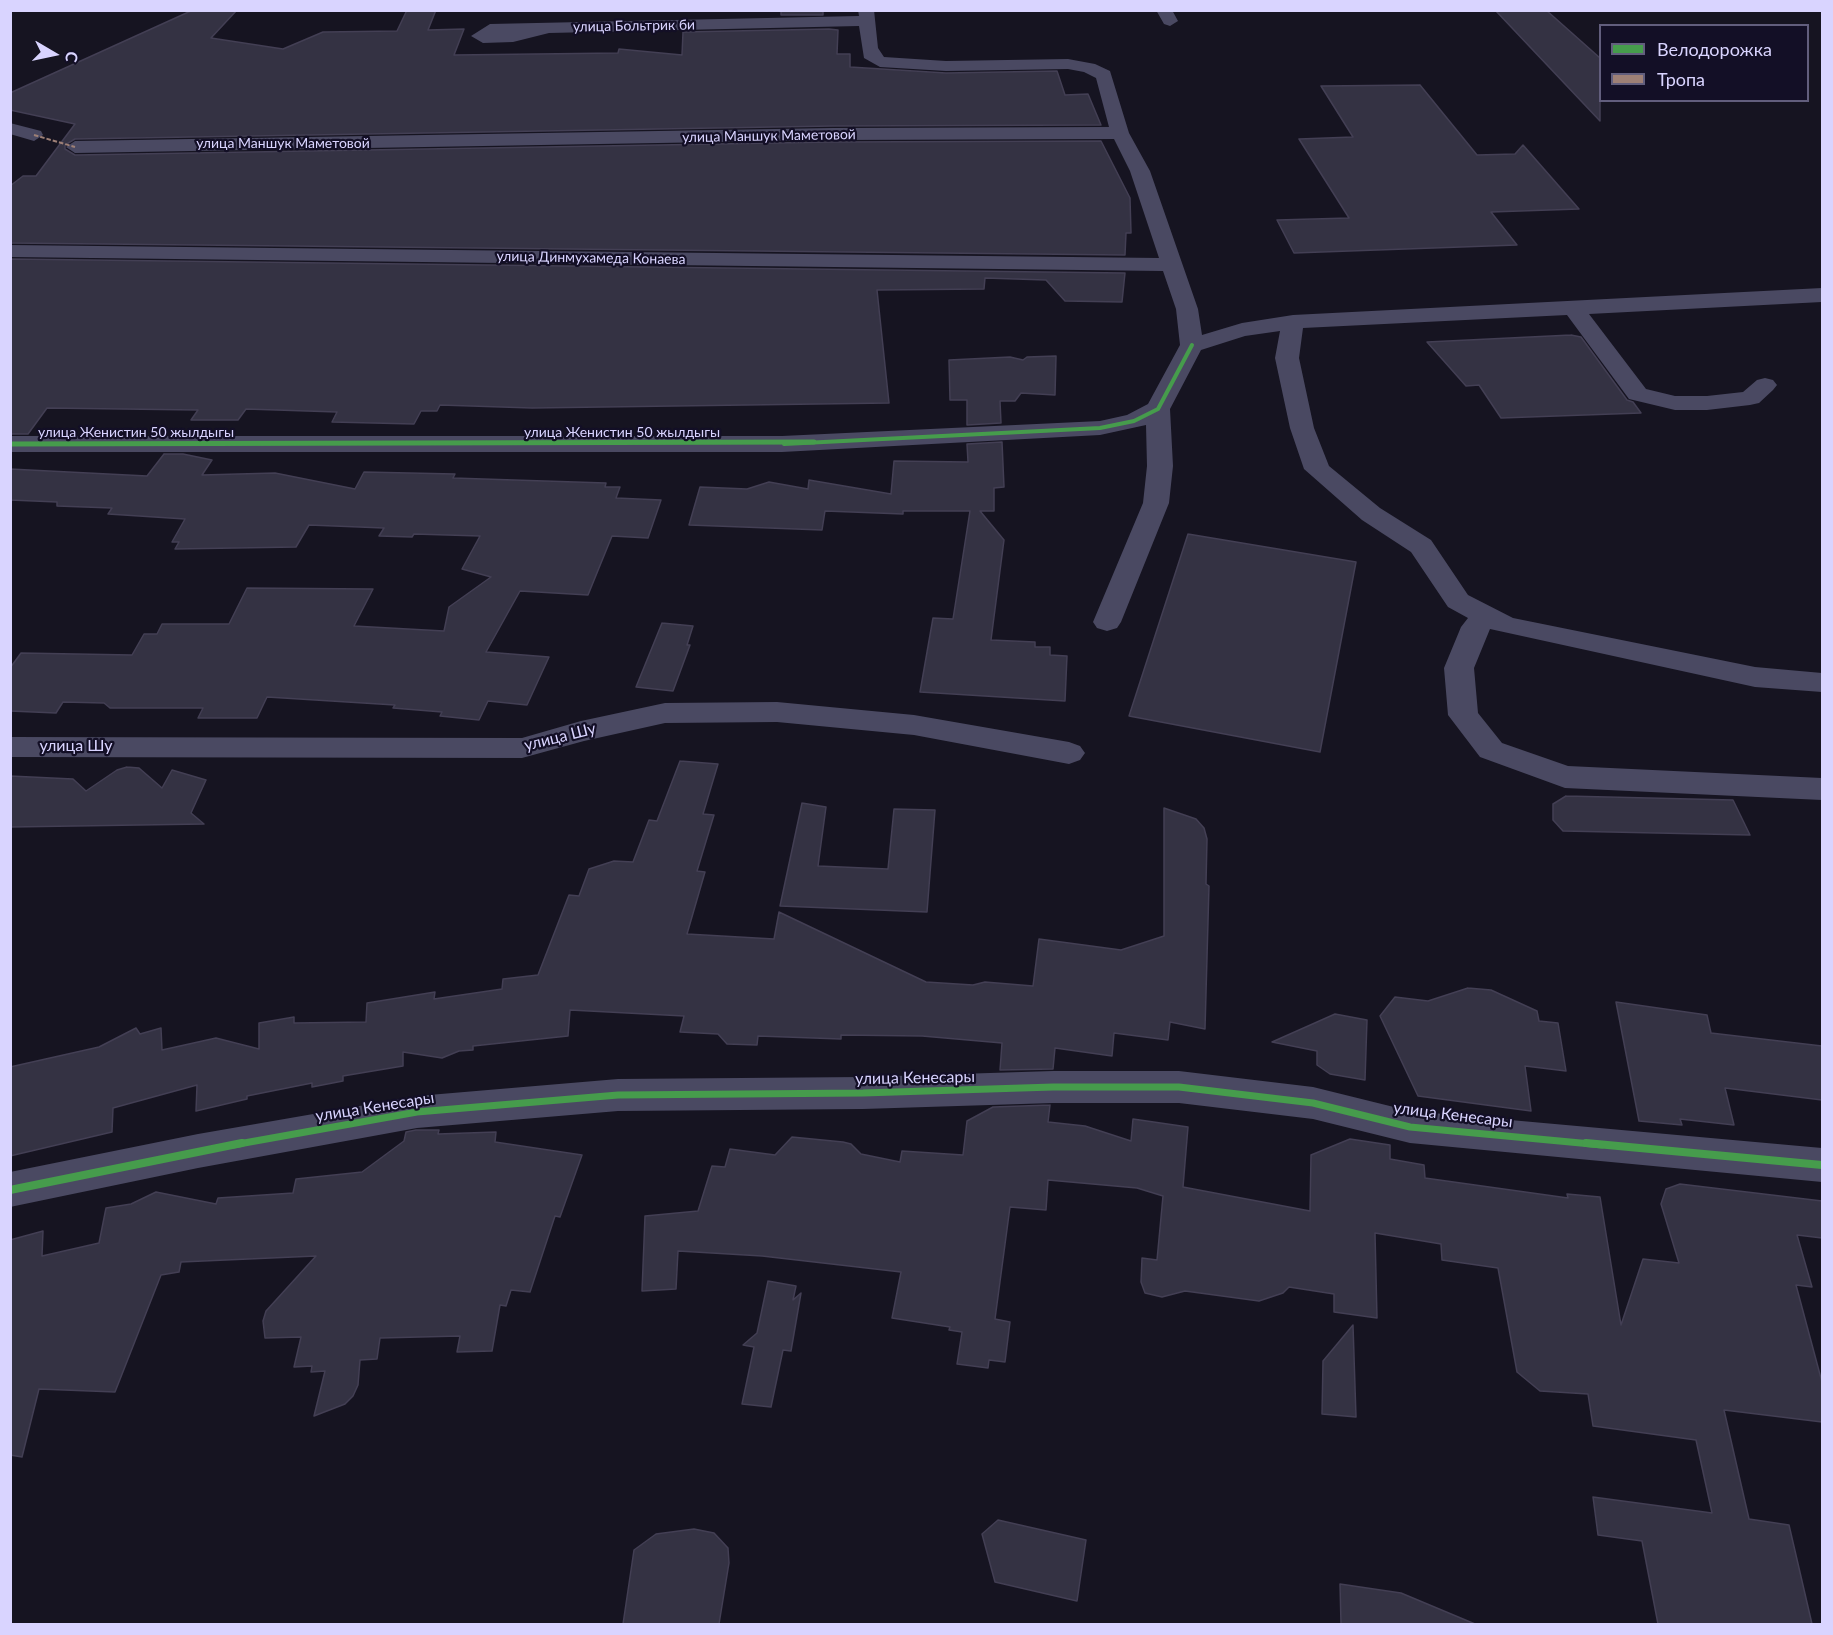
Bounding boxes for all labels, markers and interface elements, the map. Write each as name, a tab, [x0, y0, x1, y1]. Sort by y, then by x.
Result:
street label: улица Больтрик би	[573, 17, 695, 35]
north arrow	[24, 24, 84, 84]
legend	[1599, 24, 1809, 102]
text: Велодорожка	[1657, 38, 1772, 60]
text: С	[62, 50, 82, 64]
text: Тропа	[1657, 68, 1705, 90]
street label: улица Маншук Маметовой	[682, 126, 856, 146]
street label: улица Маншук Маметовой	[196, 135, 370, 151]
street label: улица Динмухамеда Конаева	[496, 248, 686, 268]
street label: улица Женистин 50 жылдыгы	[38, 424, 234, 440]
street label: улица Женистин 50 жылдыгы	[524, 424, 720, 440]
street label: улица Шу	[522, 719, 598, 755]
street label: улица Шу	[39, 736, 113, 756]
street label: улица Кенесары	[855, 1067, 975, 1089]
street label: улица Кенесары	[314, 1088, 436, 1126]
street label: улица Кенесары	[1392, 1098, 1514, 1132]

